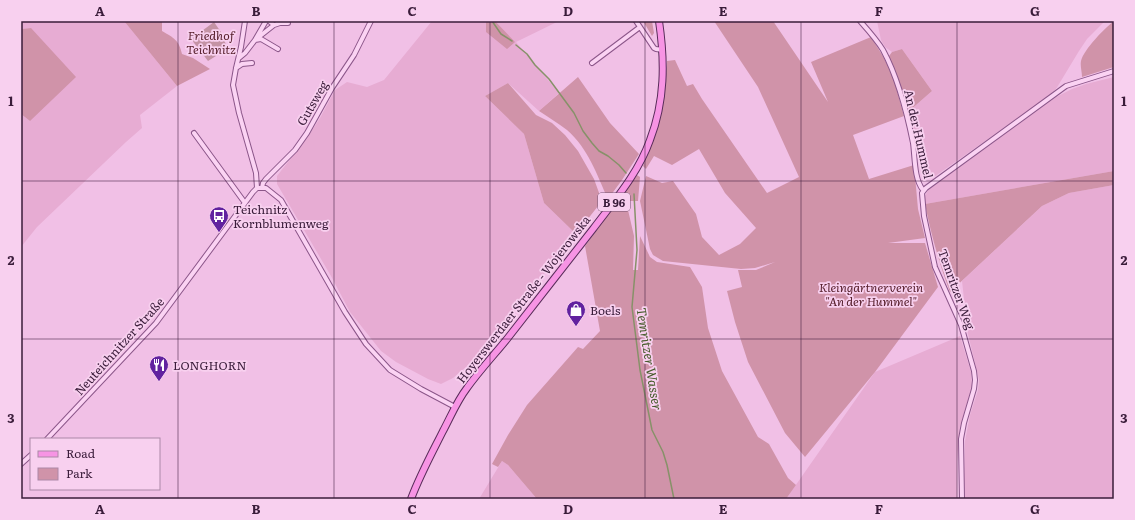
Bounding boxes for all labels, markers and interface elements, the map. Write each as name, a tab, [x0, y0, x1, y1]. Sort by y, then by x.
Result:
text: A	[95, 1, 105, 20]
text: B	[252, 1, 261, 20]
text: C	[407, 1, 417, 20]
text: D	[563, 1, 573, 20]
text: E	[719, 1, 728, 20]
text: F	[875, 1, 883, 20]
text: G	[1030, 1, 1040, 20]
park label: Friedhof Teichnitz	[186, 26, 236, 58]
street label: Gutsweg	[292, 77, 332, 129]
street label: An der Hummel	[900, 88, 938, 180]
text: 1	[8, 91, 14, 110]
text: 1	[1121, 91, 1127, 110]
road number: B 96	[598, 193, 630, 211]
place label: Teichnitz Kornblumenweg	[233, 200, 329, 232]
bus stop icon: Teichnitz Kornblumenweg	[208, 205, 230, 233]
street label: Hoyerswerdaer Straße - Wojerowska	[452, 211, 595, 387]
street label: Temritzer Weg	[934, 246, 980, 332]
text: 2	[8, 250, 15, 269]
text: 2	[1121, 250, 1128, 269]
park label: Kleingärtnerverein "An der Hummel"	[819, 278, 923, 310]
street label: Neuteichnitzer Straße	[70, 293, 168, 399]
shop icon: Boels	[565, 299, 587, 327]
place label: Boels	[590, 301, 621, 319]
water label: Temritzer Wasser	[633, 306, 667, 412]
restaurant icon: LONGHORN	[148, 354, 170, 382]
place label: LONGHORN	[173, 356, 246, 374]
text: 3	[7, 408, 15, 427]
text: 3	[1120, 408, 1128, 427]
legend	[30, 438, 160, 490]
text: Road	[66, 444, 96, 462]
text: Park	[66, 464, 93, 482]
text: A	[95, 499, 105, 518]
text: B	[252, 499, 261, 518]
text: C	[407, 499, 417, 518]
text: D	[563, 499, 573, 518]
text: E	[719, 499, 728, 518]
text: F	[875, 499, 883, 518]
text: G	[1030, 499, 1040, 518]

